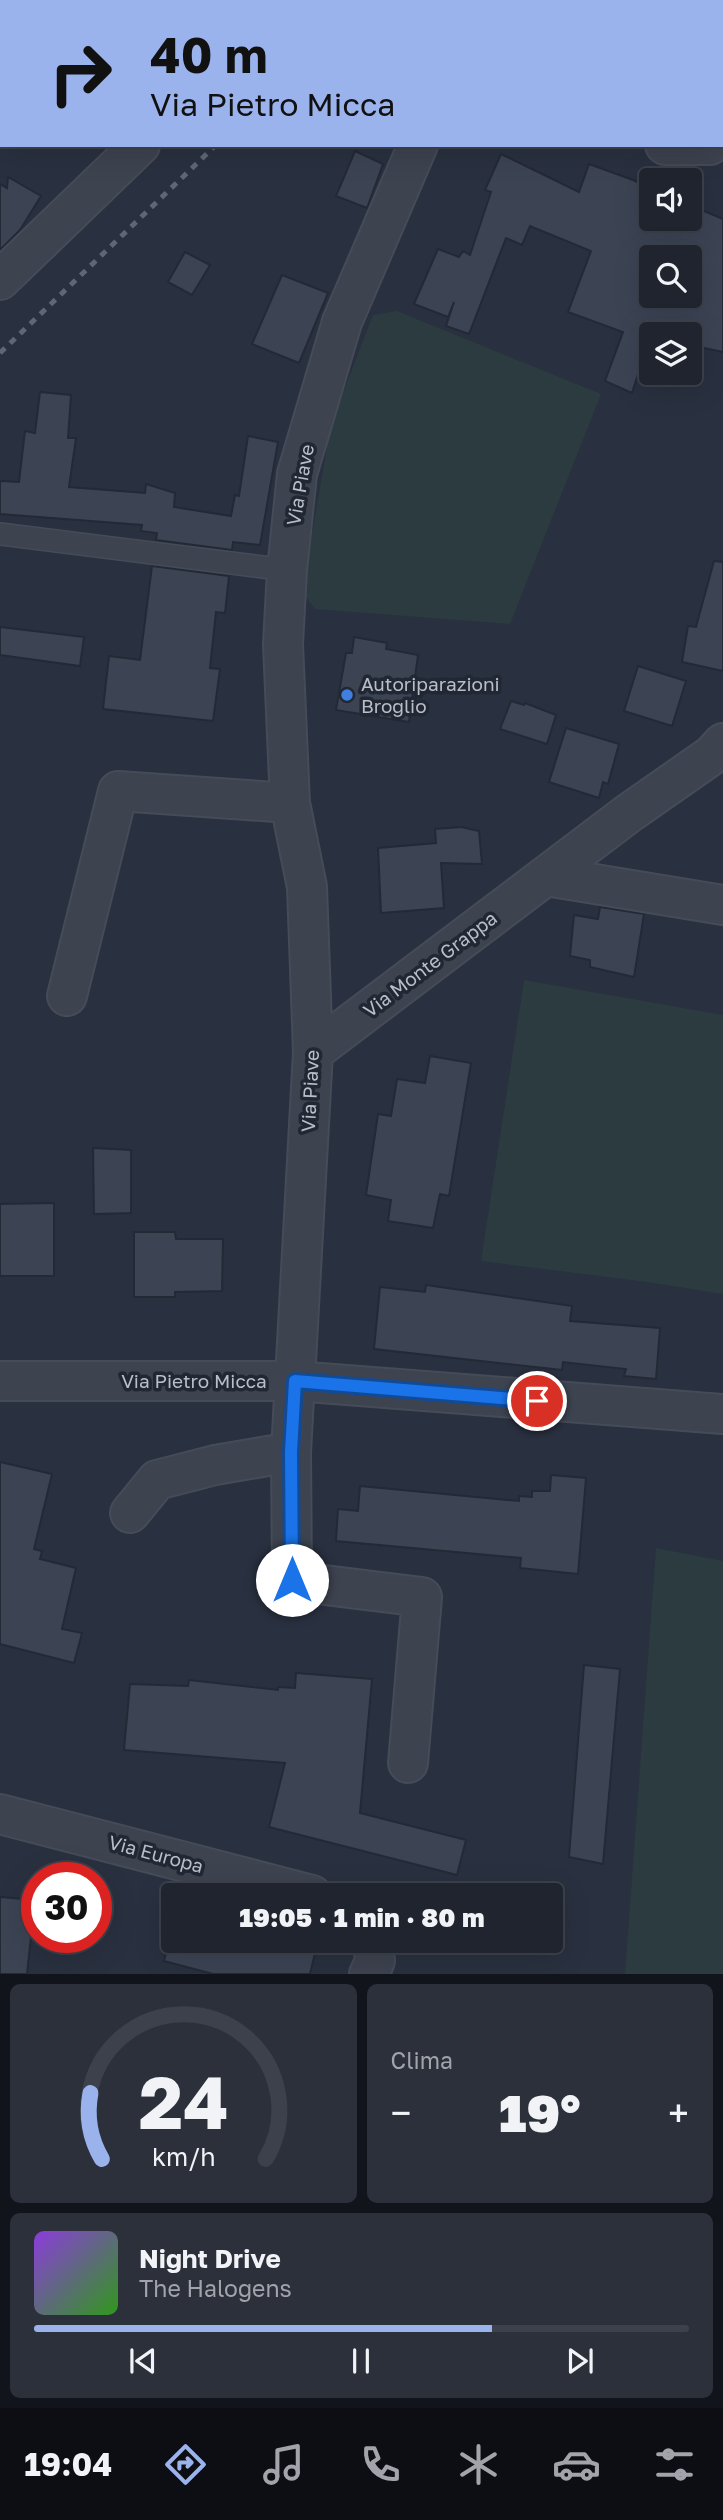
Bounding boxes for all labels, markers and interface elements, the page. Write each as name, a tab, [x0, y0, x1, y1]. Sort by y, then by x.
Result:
text: 40 m	[150, 25, 268, 84]
icon: right	[35, 28, 126, 119]
text: Via Pietro Micca	[150, 85, 395, 123]
map controls	[639, 168, 702, 385]
button: sound	[639, 168, 702, 231]
button: search	[639, 245, 702, 308]
button: layers	[639, 322, 702, 385]
street label: Via Piave	[281, 442, 318, 528]
place label: Autoriparazioni Broglio	[361, 672, 500, 717]
marker: Autoriparazioni Broglio	[339, 687, 355, 703]
street label: Via Monte Grappa	[358, 906, 501, 1021]
street label: Via Piave	[296, 1049, 323, 1133]
street label: Via Pietro Micca	[121, 1369, 267, 1392]
pin	[507, 1371, 567, 1431]
icon: arrive	[518, 1382, 556, 1420]
position arrow	[255, 1543, 329, 1617]
street label: Via Europa	[106, 1830, 206, 1877]
speed limit sign: 30	[21, 1862, 112, 1953]
text: 19:05 · 1 min · 80 m	[239, 1902, 485, 1933]
text: Clima	[391, 2046, 453, 2074]
text: 24	[138, 2059, 228, 2146]
text: 19°	[499, 2081, 581, 2143]
text: −	[391, 2090, 411, 2135]
text: +	[668, 2090, 689, 2135]
text: km/h	[151, 2141, 215, 2172]
text: Night Drive	[139, 2243, 281, 2274]
text: The Halogens	[139, 2274, 292, 2302]
icon: previous	[124, 2342, 162, 2380]
icon: pause	[342, 2342, 380, 2380]
icon: next	[561, 2342, 599, 2380]
icon: directions	[161, 2440, 210, 2489]
icon: music	[259, 2440, 308, 2489]
icon: phone	[356, 2440, 405, 2489]
icon: climate	[454, 2440, 503, 2489]
icon: car	[552, 2440, 601, 2489]
icon: filters	[650, 2440, 699, 2489]
text: 19:04	[24, 2445, 112, 2483]

